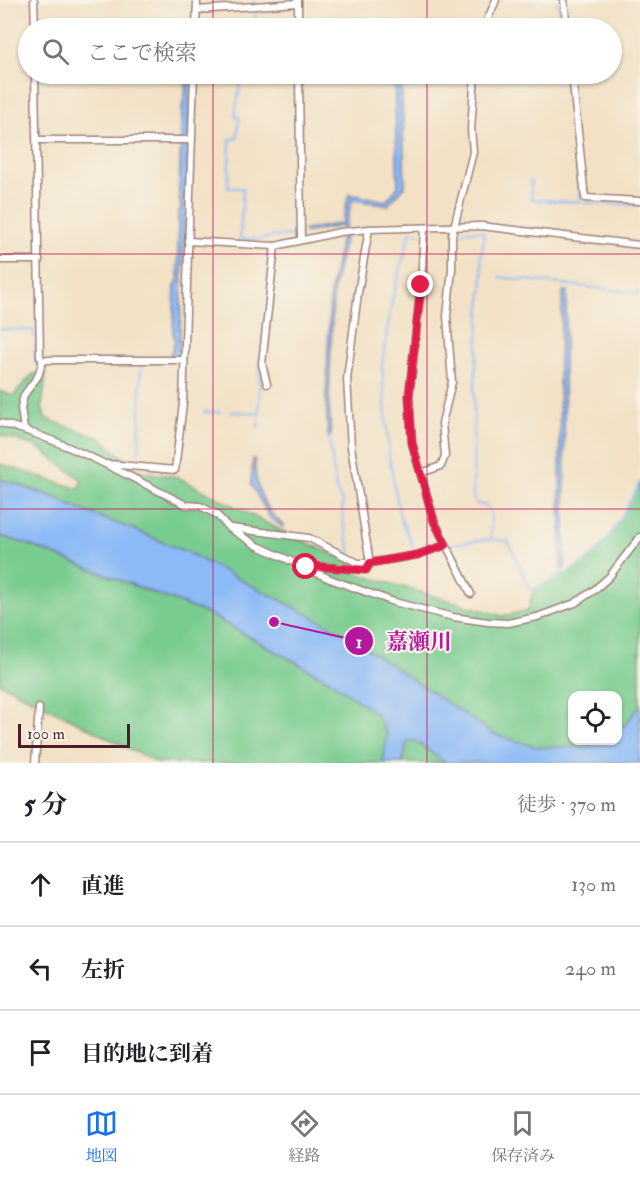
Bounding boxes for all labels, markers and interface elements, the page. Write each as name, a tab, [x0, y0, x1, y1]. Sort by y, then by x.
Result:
search box	[18, 18, 622, 84]
icon: search	[39, 35, 72, 68]
text: ここで検索	[87, 39, 197, 67]
route end	[407, 271, 433, 297]
route start	[292, 553, 318, 579]
callout: 嘉瀬川	[344, 621, 464, 661]
text: 嘉瀬川	[386, 628, 452, 656]
text: 1	[356, 631, 362, 654]
map controls	[568, 691, 622, 745]
button: locate	[568, 691, 622, 745]
scale bar	[18, 721, 130, 748]
text: 100 m	[27, 724, 65, 744]
text: 5 分	[24, 789, 67, 821]
text: 徒歩 · 370 m	[517, 792, 616, 817]
icon: ahead	[24, 868, 57, 901]
text: 直進	[81, 872, 125, 900]
text: 130 m	[571, 872, 616, 897]
icon: left	[24, 952, 57, 985]
text: 左折	[81, 956, 125, 984]
text: 240 m	[565, 956, 616, 981]
icon: arrive	[24, 1036, 57, 1069]
text: 目的地に到着	[81, 1040, 213, 1068]
tab: 地図	[85, 1107, 118, 1166]
tab: 経路	[288, 1107, 321, 1166]
tab: 保存済み	[491, 1107, 555, 1166]

